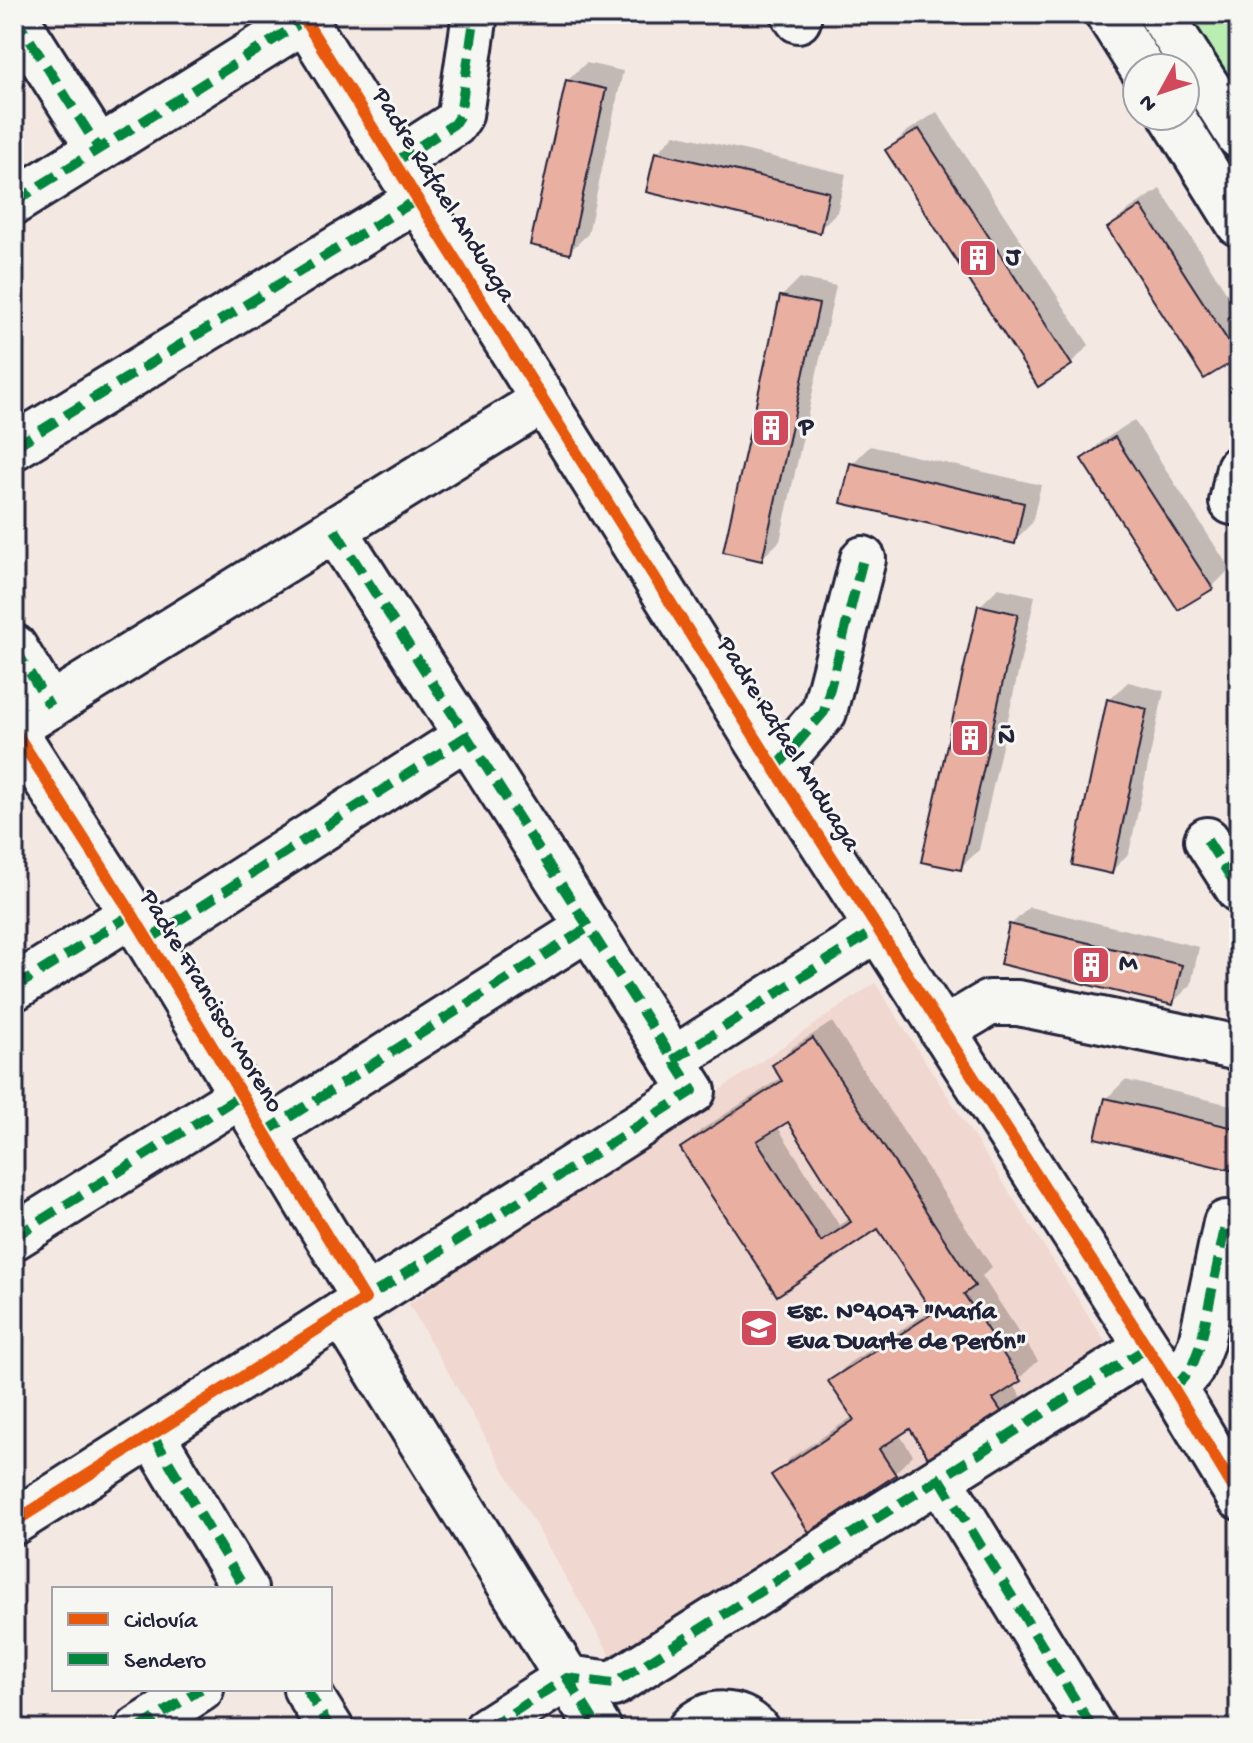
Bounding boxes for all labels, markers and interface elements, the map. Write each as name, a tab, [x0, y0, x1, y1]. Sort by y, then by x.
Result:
north arrow	[1121, 52, 1201, 132]
street label: Padre Rafael Anduaga	[363, 82, 522, 310]
text: N	[1134, 88, 1163, 116]
building icon: J	[957, 237, 999, 279]
place label: J	[1005, 243, 1022, 274]
building icon: P	[750, 407, 792, 449]
place label: P	[797, 413, 815, 444]
street label: Padre Rafael Anduaga	[708, 631, 867, 859]
building icon: Ñ	[949, 717, 991, 759]
place label: Ñ	[998, 723, 1015, 754]
street label: Padre Francisco Moreno	[131, 884, 289, 1119]
building icon: M	[1070, 944, 1112, 986]
place label: M	[1119, 950, 1138, 981]
place label: Esc. N°4047 "María Eva Duarte de Perón"	[787, 1298, 1027, 1359]
school or university icon: Esc. N°4047 "María Eva Duarte de Perón"	[738, 1307, 780, 1349]
legend	[52, 1587, 332, 1691]
text: Ciclovía	[124, 1608, 198, 1637]
text: Sendero	[124, 1648, 206, 1677]

